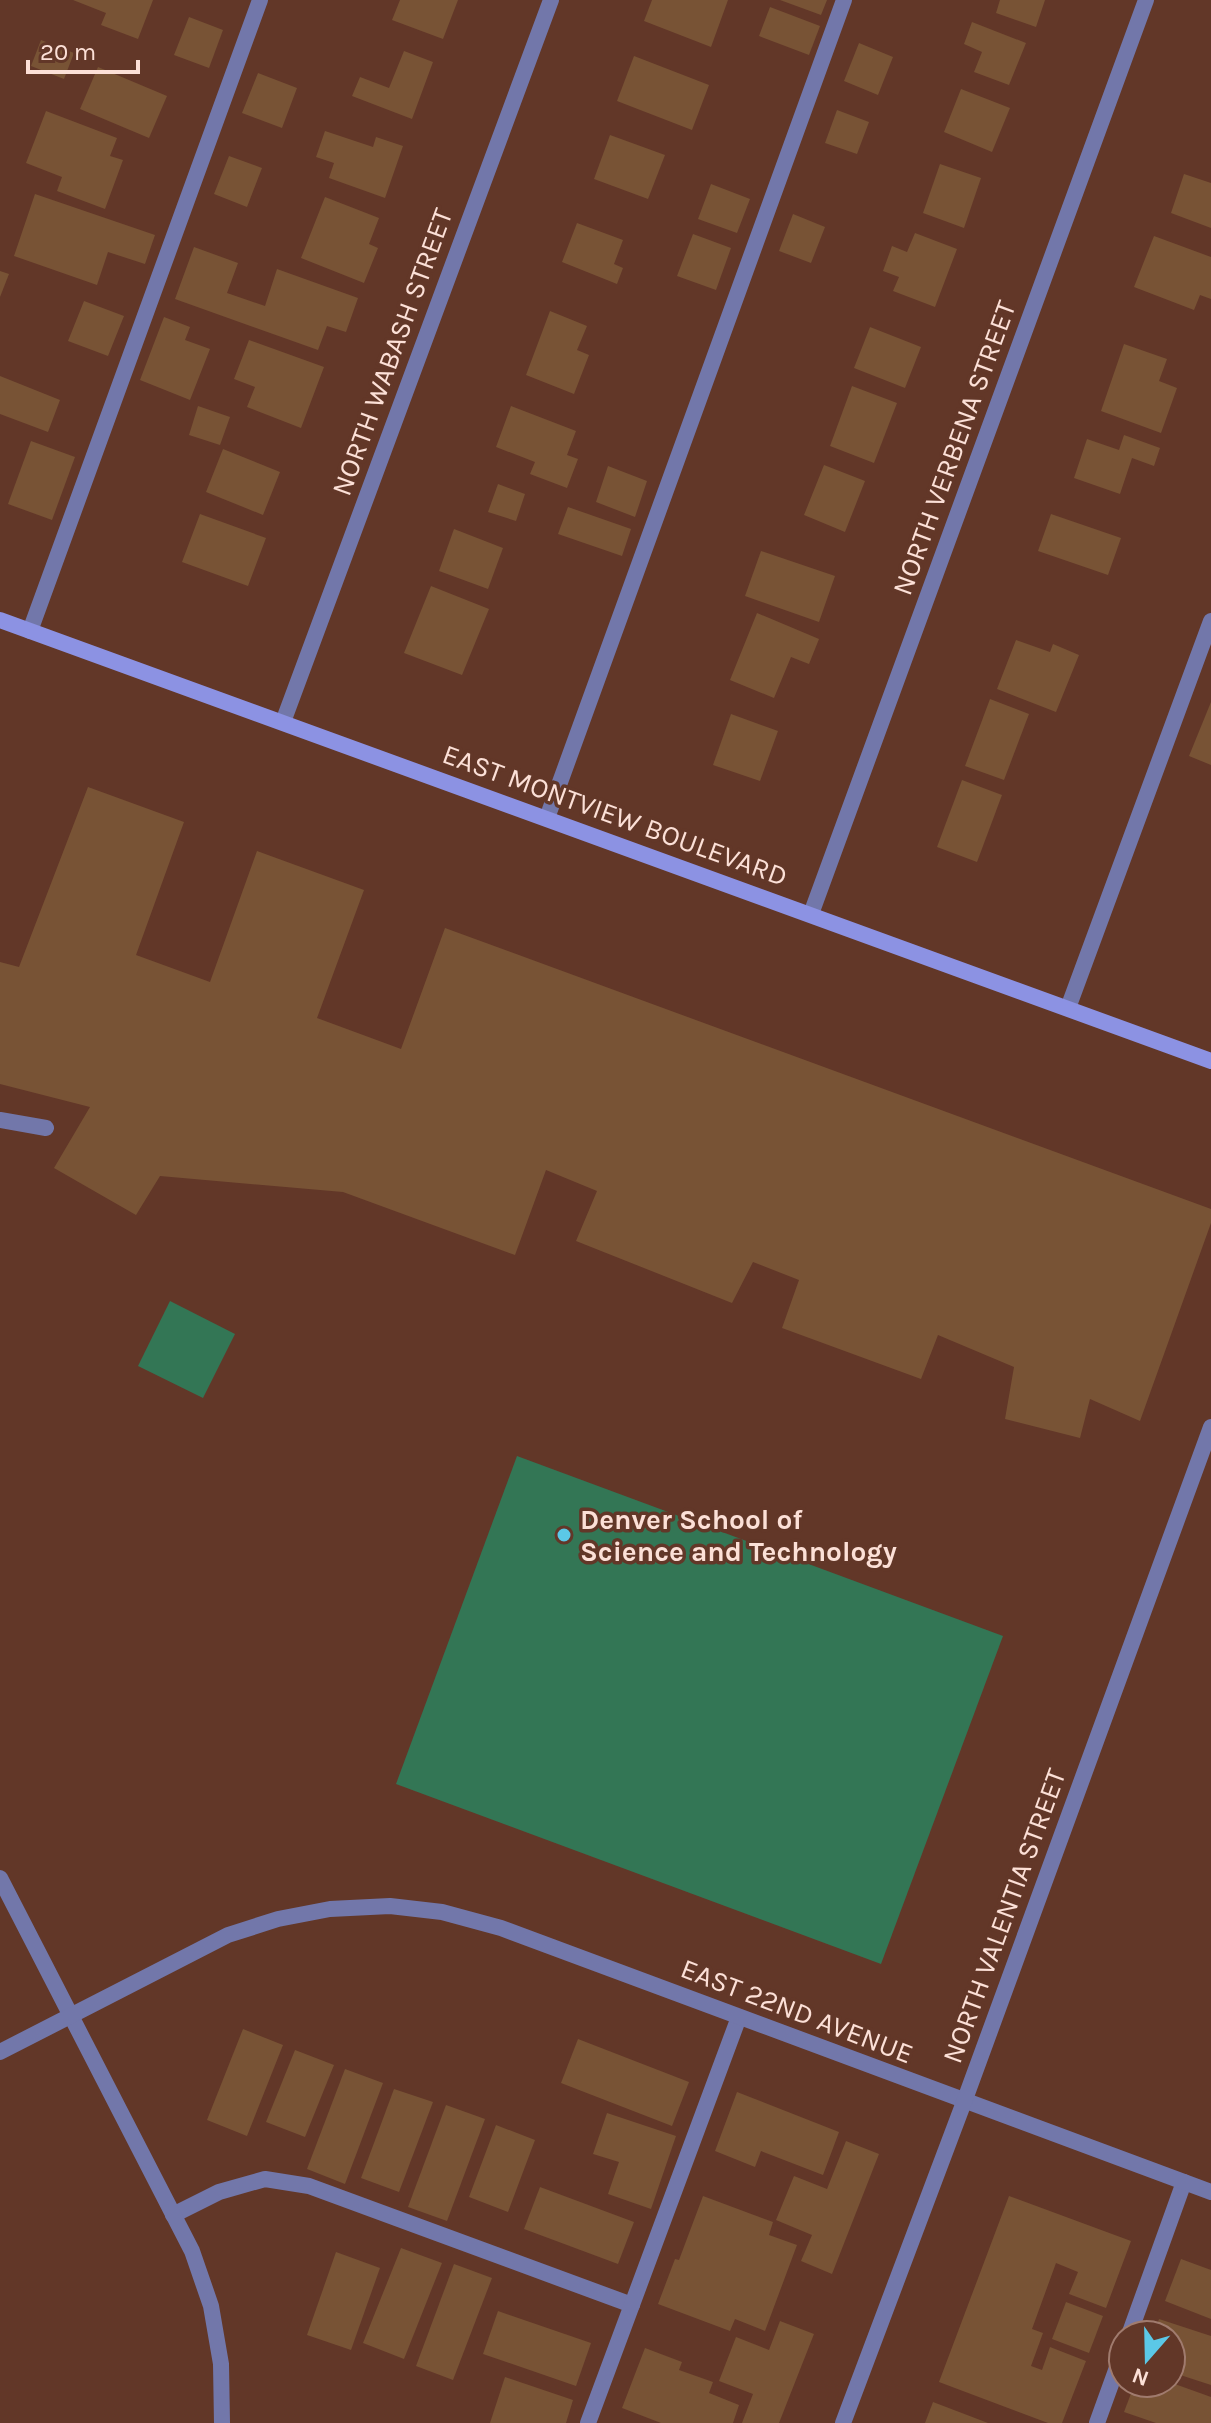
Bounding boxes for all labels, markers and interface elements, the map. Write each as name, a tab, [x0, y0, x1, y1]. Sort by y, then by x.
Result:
scale bar	[28, 24, 138, 74]
text: 20 m	[40, 38, 96, 66]
street label: NORTH WABASH STREET	[325, 204, 459, 500]
street label: NORTH VERBENA STREET	[885, 296, 1023, 600]
street label: EAST MONTVIEW BOULEVARD	[438, 737, 792, 893]
place label: Denver School of Science and Technology	[580, 1503, 897, 1568]
marker: Denver School of Science and Technology	[555, 1526, 573, 1544]
street label: NORTH VALENTIA STREET	[935, 1764, 1073, 2068]
street label: EAST 22ND AVENUE	[676, 1951, 918, 2071]
north arrow	[1107, 2319, 1187, 2399]
text: N	[1129, 2362, 1152, 2392]

